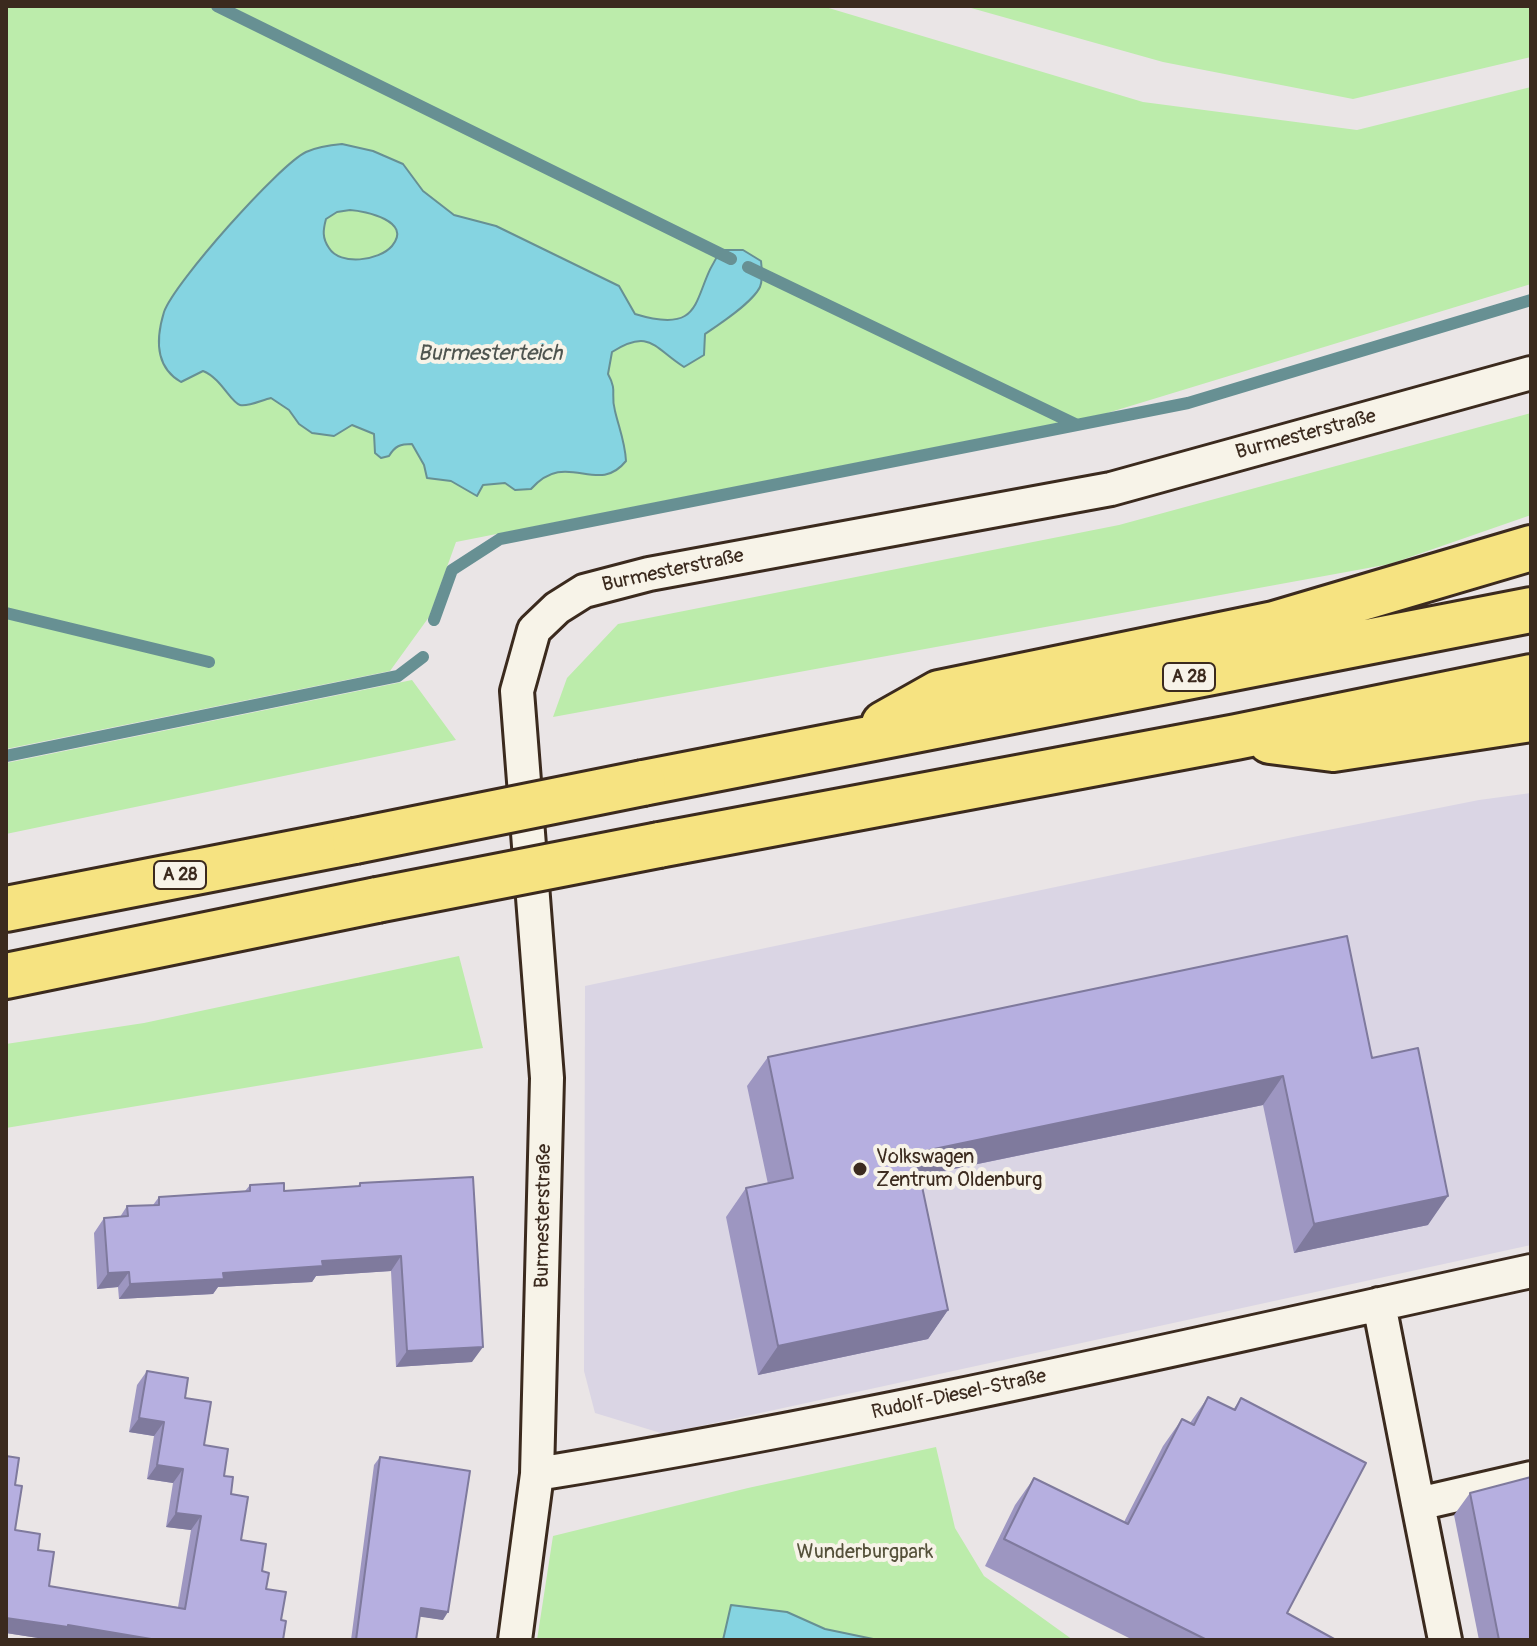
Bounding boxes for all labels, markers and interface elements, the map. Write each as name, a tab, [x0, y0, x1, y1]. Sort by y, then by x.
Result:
water label: Burmesterteich	[418, 341, 562, 367]
street label: Burmesterstraße	[1233, 405, 1379, 465]
street label: Burmesterstraße	[600, 544, 746, 598]
road number: A 28	[1163, 663, 1215, 691]
road number: A 28	[154, 861, 206, 889]
street label: Burmesterstraße	[531, 1144, 557, 1288]
place label: Volkswagen Zentrum Oldenburg	[876, 1146, 1042, 1193]
marker: Volkswagen Zentrum Oldenburg	[851, 1160, 869, 1178]
street label: Rudolf-Diesel-Straße	[869, 1365, 1049, 1425]
park label: Wunderburgpark	[797, 1541, 933, 1565]

